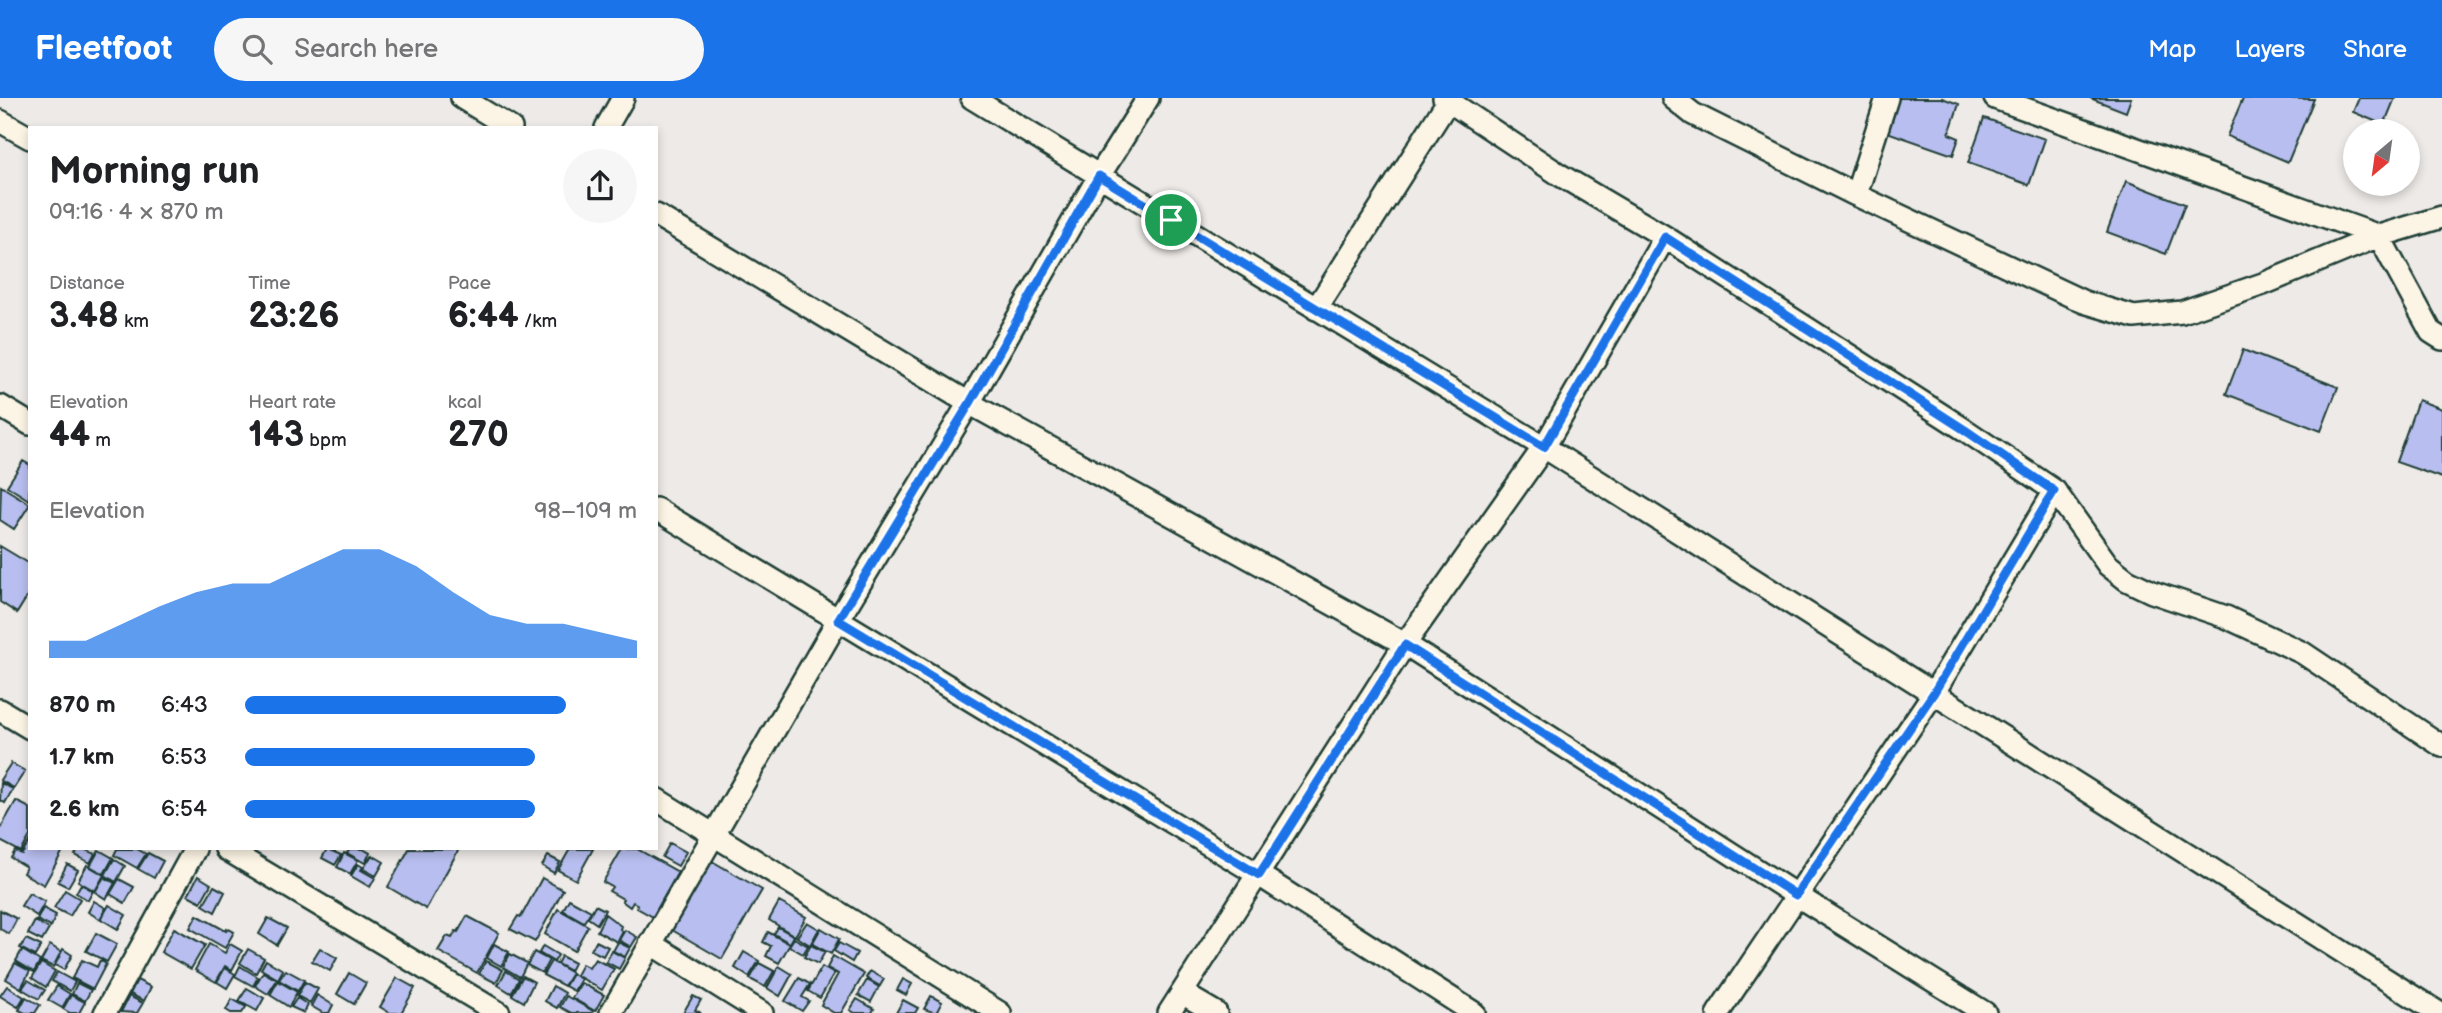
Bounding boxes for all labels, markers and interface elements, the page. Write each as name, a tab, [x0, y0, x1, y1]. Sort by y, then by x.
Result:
search box	[214, 18, 704, 81]
text: Fleetfoot	[35, 29, 172, 69]
icon: search	[238, 30, 276, 68]
text: Search here	[294, 34, 438, 65]
text: Map	[2148, 35, 2196, 64]
text: Layers	[2234, 35, 2305, 64]
text: Share	[2343, 35, 2407, 64]
north arrow	[2343, 119, 2420, 196]
map controls	[2343, 119, 2420, 196]
text: Morning run	[49, 149, 260, 194]
button: share	[563, 149, 637, 223]
pin	[1141, 190, 1201, 250]
text: 09:16 · 4 × 870 m	[49, 198, 224, 226]
icon: arrive	[1152, 201, 1190, 239]
text: Distance	[49, 272, 125, 295]
text: Time	[248, 272, 290, 295]
text: Pace	[448, 272, 491, 295]
text: 3.48	[49, 295, 119, 338]
text: 23:26	[248, 295, 339, 338]
text: 6:44	[448, 295, 519, 338]
text: km	[119, 310, 149, 333]
text: /km	[519, 310, 557, 333]
text: Elevation	[49, 391, 128, 414]
text: Heart rate	[248, 391, 336, 414]
text: kcal	[448, 391, 482, 414]
text: 44	[49, 414, 90, 457]
text: 143	[248, 414, 304, 457]
text: 270	[448, 414, 509, 457]
text: m	[90, 429, 111, 452]
text: bpm	[304, 429, 347, 452]
text: Elevation	[49, 497, 145, 525]
text: 98–109 m	[534, 497, 637, 525]
text: 870 m	[49, 691, 116, 719]
text: 6:43	[161, 691, 208, 719]
text: 1.7 km	[49, 743, 114, 771]
text: 6:53	[161, 743, 207, 771]
text: 2.6 km	[49, 795, 120, 823]
text: 6:54	[161, 795, 207, 823]

